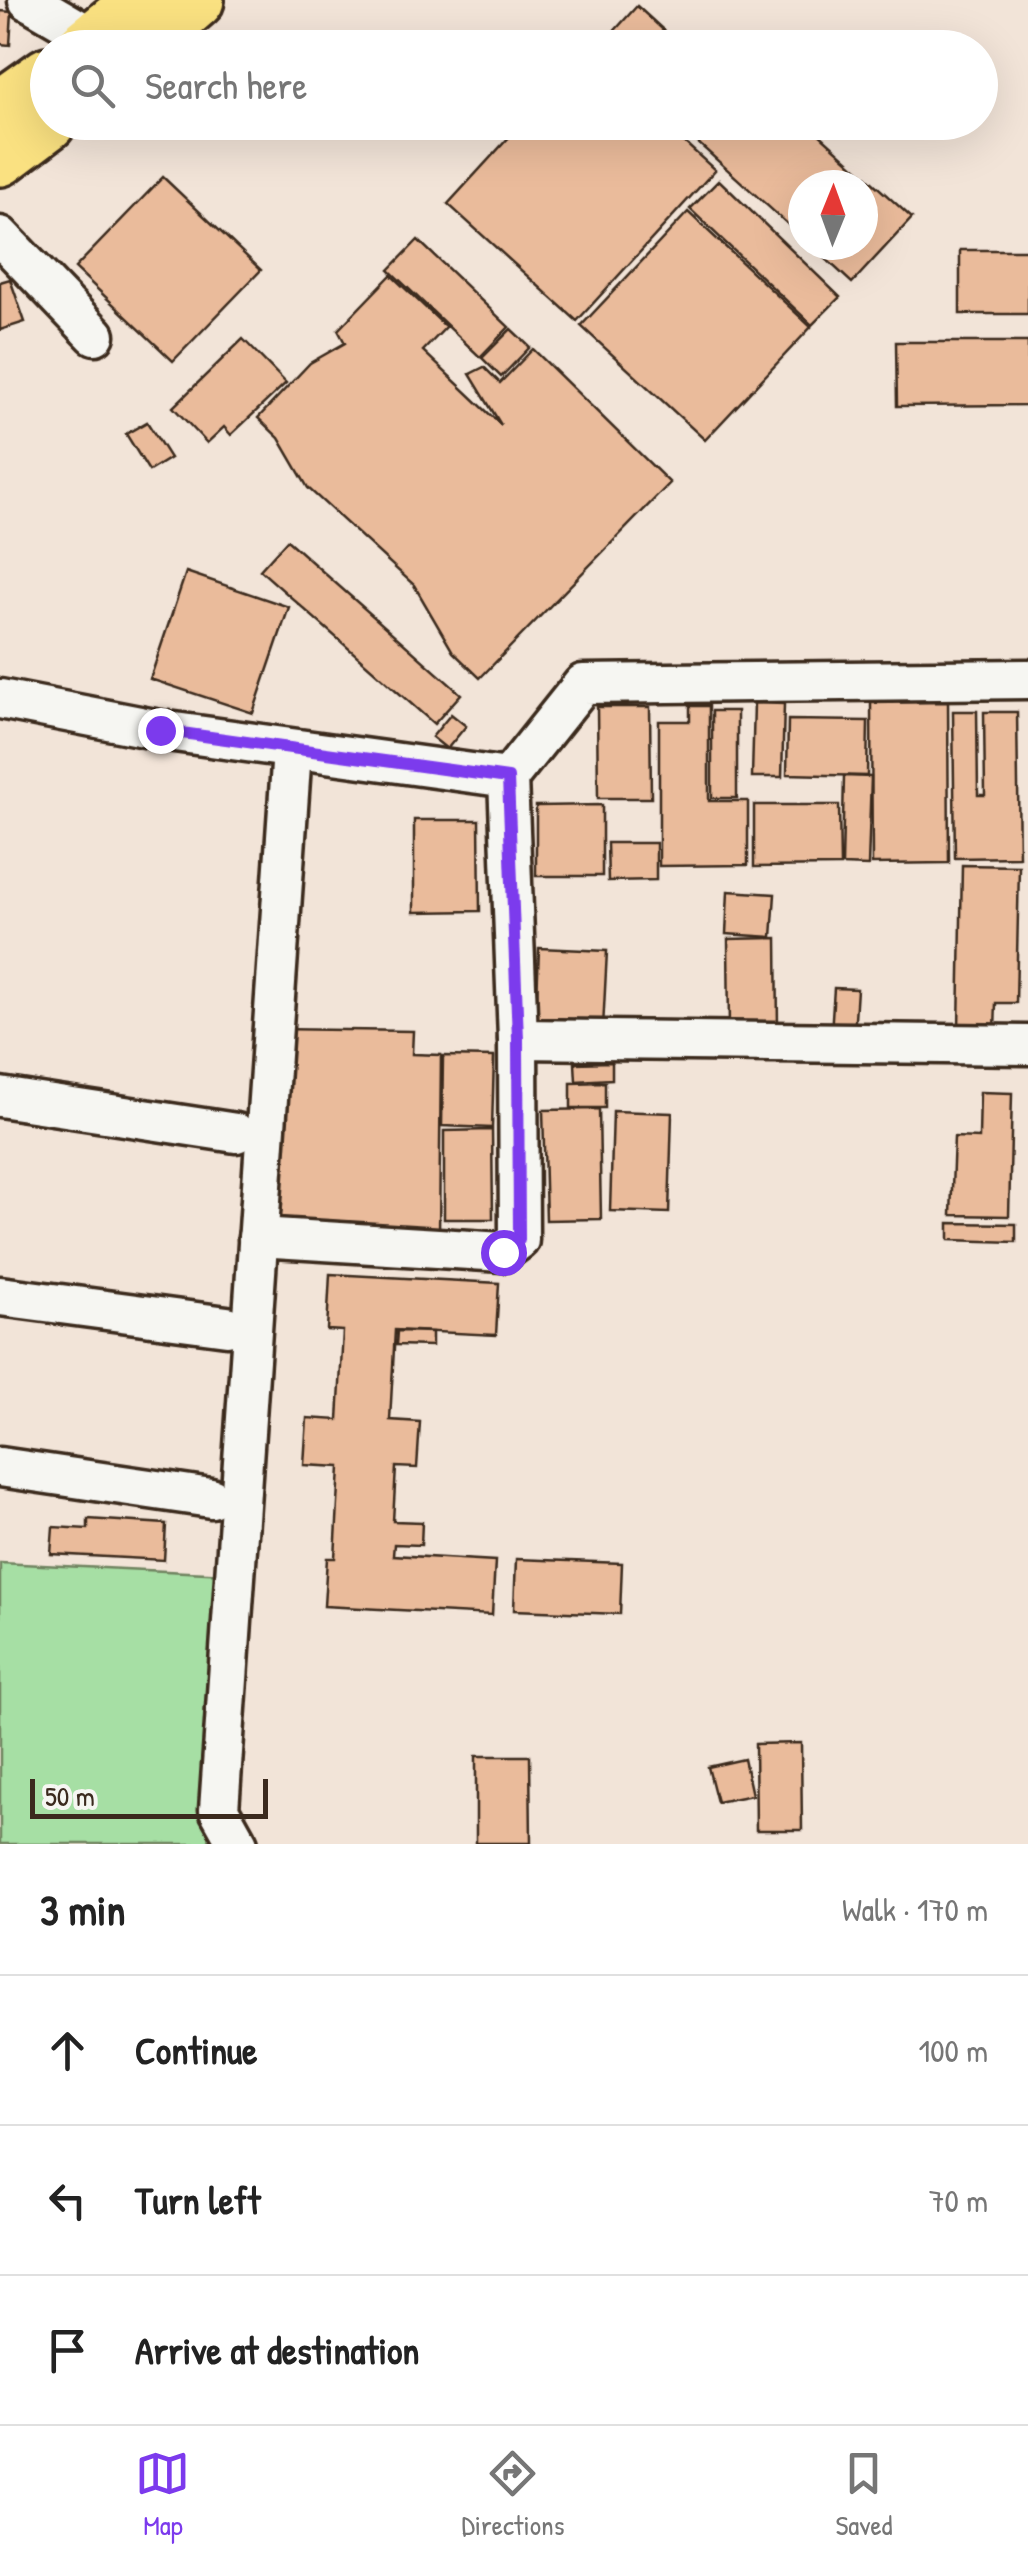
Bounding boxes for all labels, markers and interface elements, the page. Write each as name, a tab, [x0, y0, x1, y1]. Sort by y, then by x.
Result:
search box	[30, 30, 998, 140]
icon: search	[65, 58, 120, 113]
text: Search here	[145, 59, 307, 111]
north arrow	[788, 170, 878, 260]
route end	[138, 708, 184, 754]
route start	[481, 1230, 527, 1276]
scale bar	[30, 1774, 268, 1818]
text: 50 m	[45, 1777, 95, 1815]
text: 3 min	[40, 1881, 125, 1938]
text: Walk · 170 m	[842, 1888, 988, 1931]
icon: ahead	[40, 2023, 95, 2078]
text: Continue	[135, 2024, 257, 2076]
text: 100 m	[919, 2029, 988, 2072]
icon: left	[40, 2173, 95, 2228]
text: Turn left	[135, 2174, 260, 2226]
text: 70 m	[929, 2179, 988, 2222]
icon: arrive	[40, 2323, 95, 2378]
text: Arrive at destination	[135, 2324, 419, 2376]
tab: Map	[135, 2446, 190, 2544]
tab: Directions	[461, 2446, 564, 2544]
tab: Saved	[835, 2446, 893, 2544]

